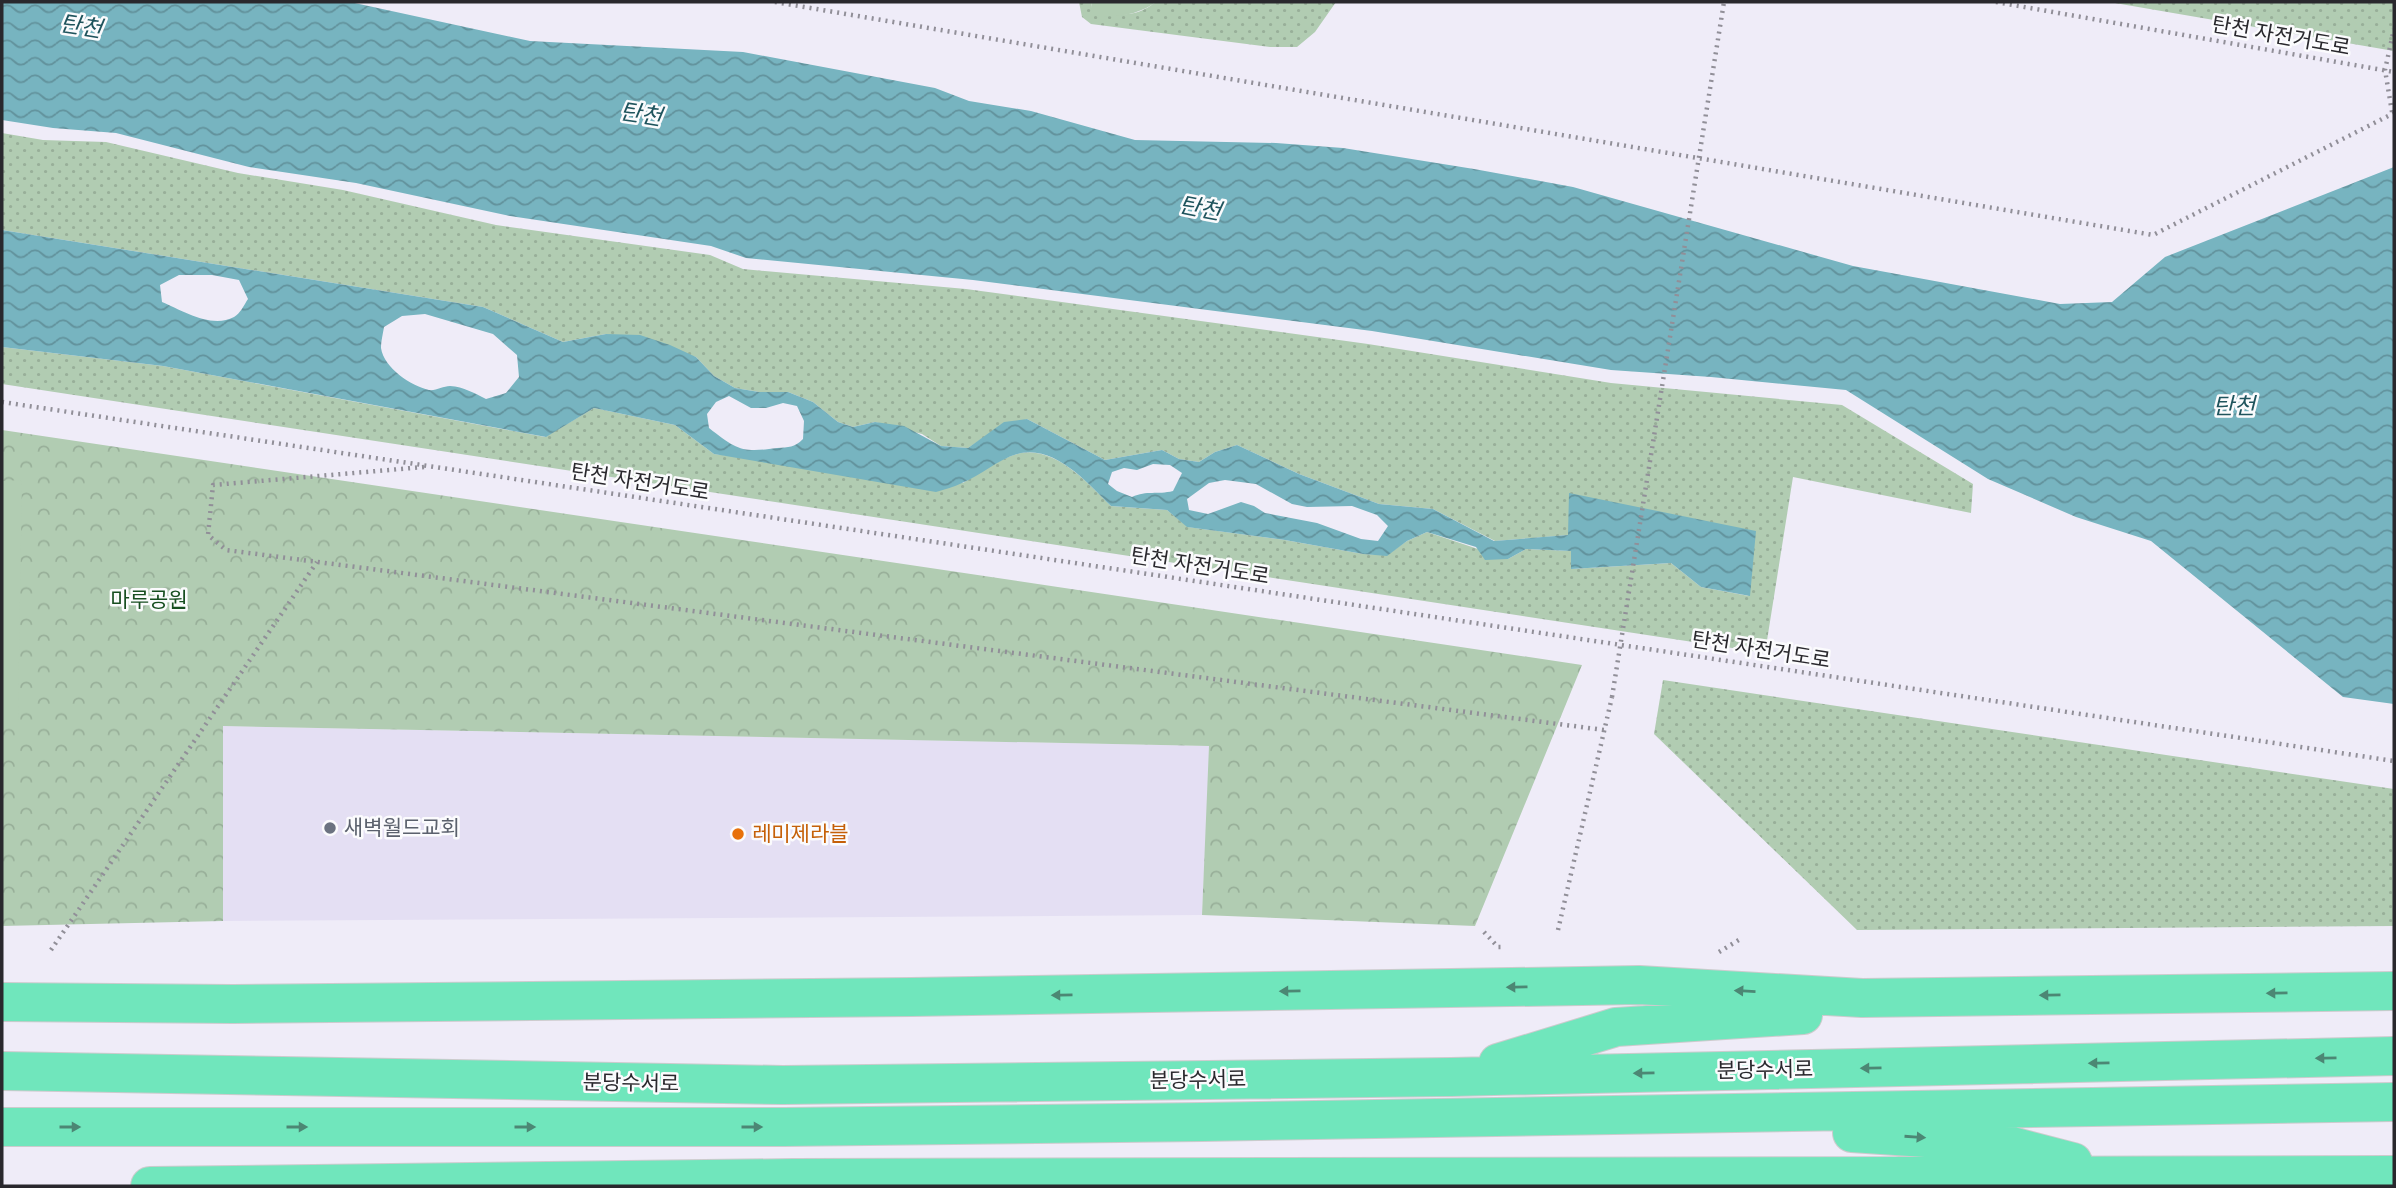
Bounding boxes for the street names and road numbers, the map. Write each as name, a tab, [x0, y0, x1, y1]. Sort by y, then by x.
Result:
street label: 탄천 자전거도로	[2210, 12, 2352, 60]
street label: 탄천 자전거도로	[569, 459, 711, 505]
street label: 탄천 자전거도로	[1129, 543, 1271, 589]
street label: 탄천 자전거도로	[1690, 627, 1832, 673]
street label: 분당수서로	[1716, 1057, 1814, 1083]
street label: 분당수서로	[1149, 1067, 1247, 1093]
street label: 분당수서로	[582, 1070, 680, 1096]

